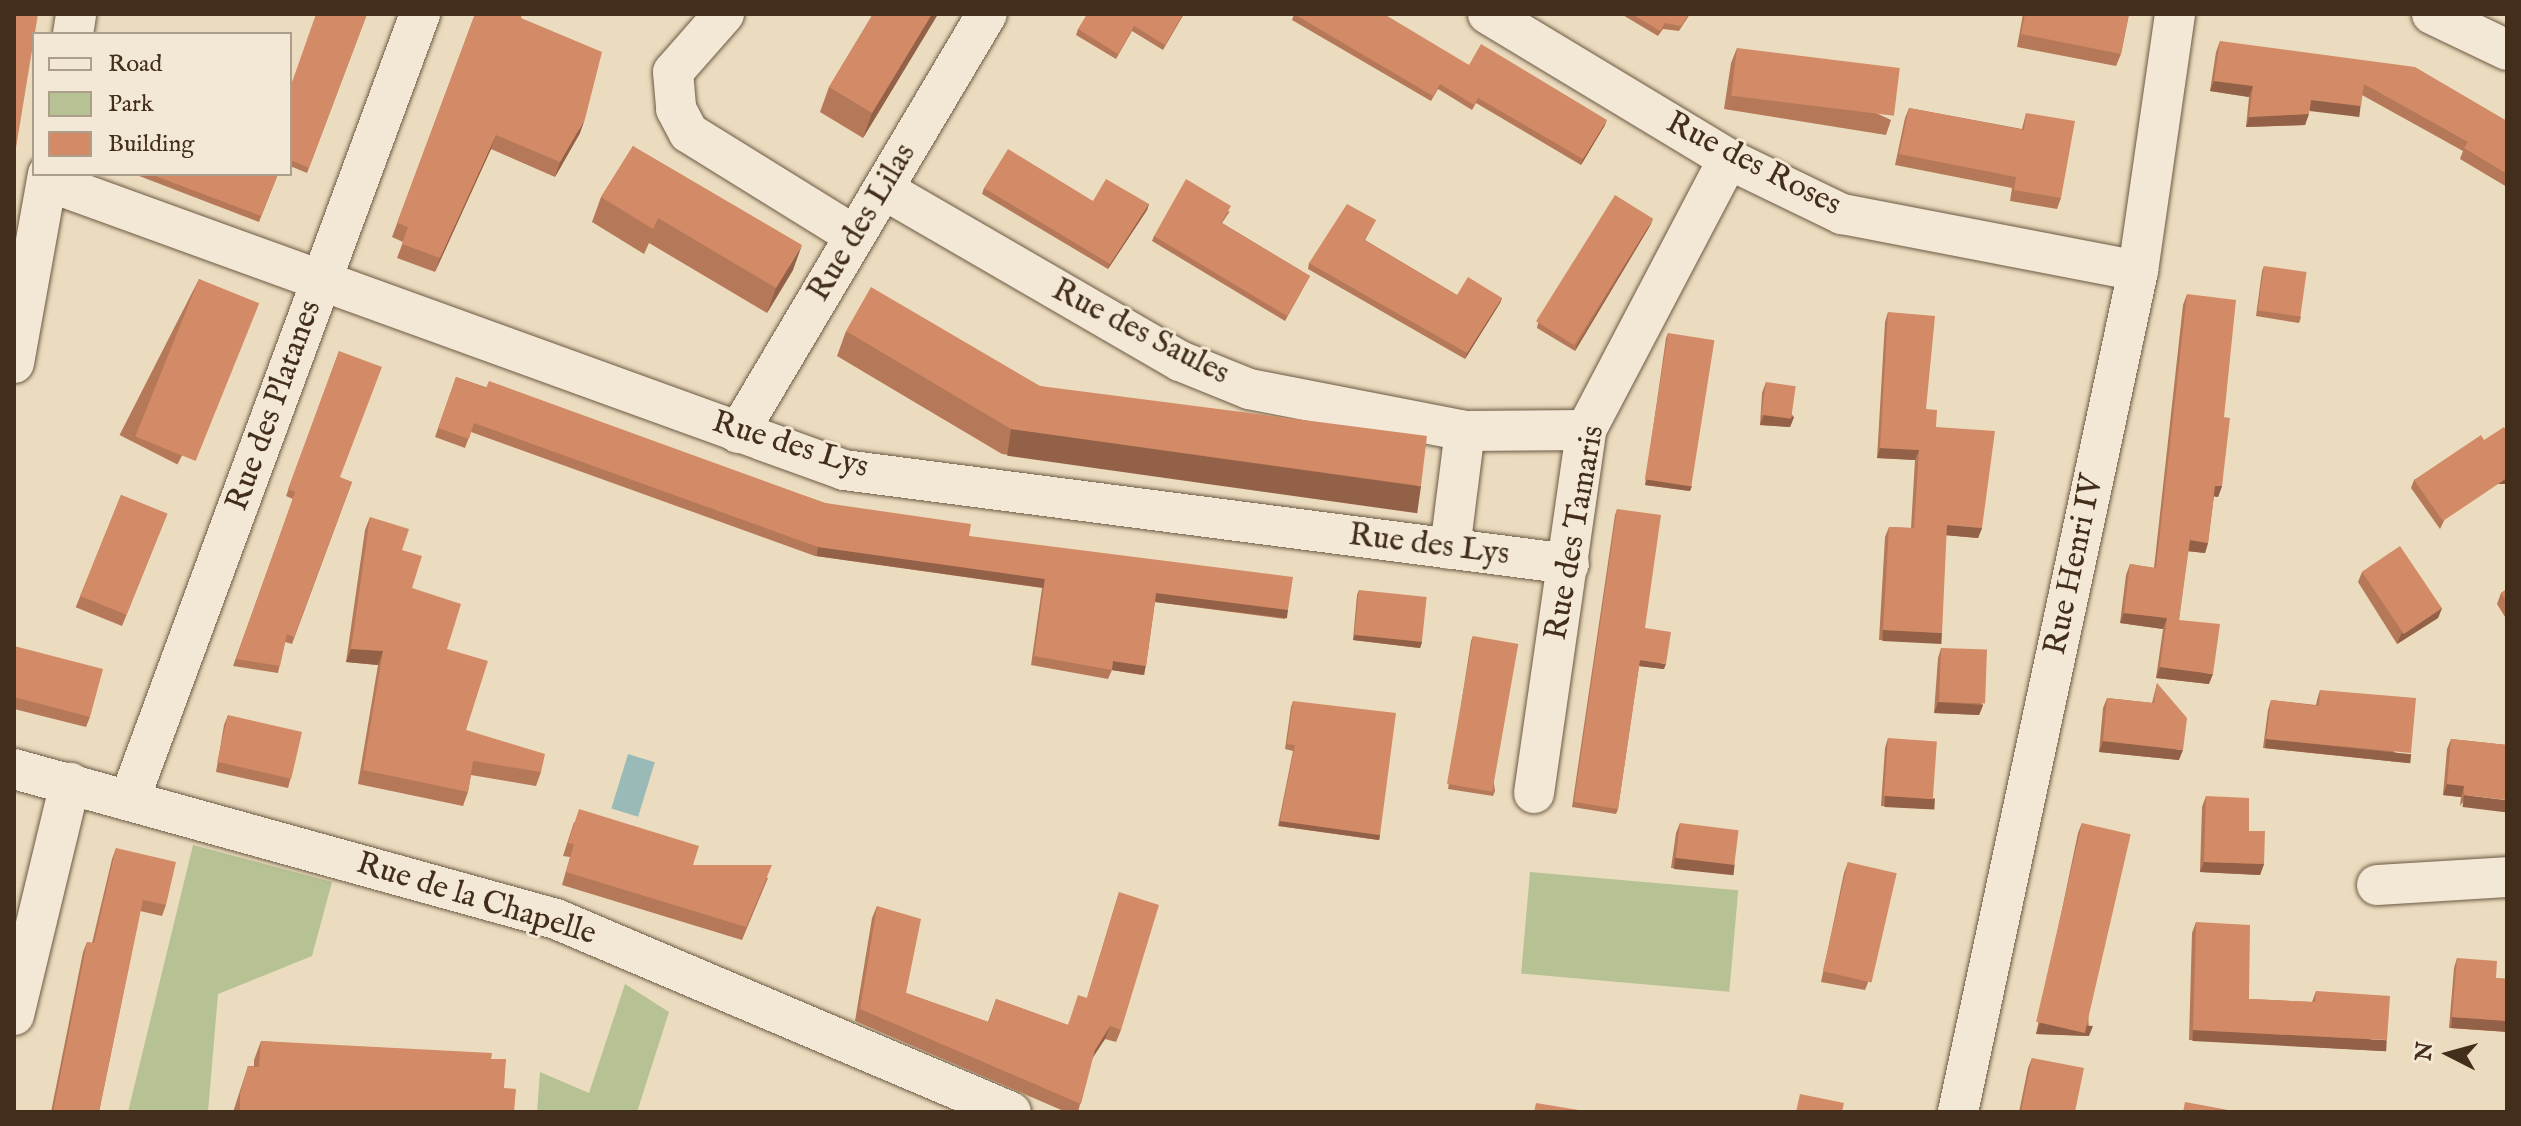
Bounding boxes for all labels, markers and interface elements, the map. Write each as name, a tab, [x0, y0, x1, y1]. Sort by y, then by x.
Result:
legend	[32, 32, 292, 176]
text: Road	[108, 49, 162, 80]
text: Park	[108, 89, 154, 120]
street label: Rue des Roses	[1659, 105, 1847, 225]
text: Building	[108, 129, 194, 160]
street label: Rue des Lilas	[801, 137, 925, 309]
street label: Rue des Saules	[1045, 272, 1235, 394]
street label: Rue des Platanes	[219, 295, 331, 517]
street label: Rue des Lys	[707, 404, 873, 488]
street label: Rue des Tamaris	[1538, 423, 1614, 643]
street label: Rue Henri IV	[2037, 471, 2113, 659]
street label: Rue des Lys	[1346, 517, 1512, 575]
street label: Rue de la Chapelle	[352, 845, 600, 955]
north arrow	[2409, 1014, 2489, 1094]
text: N	[2410, 1041, 2440, 1062]

